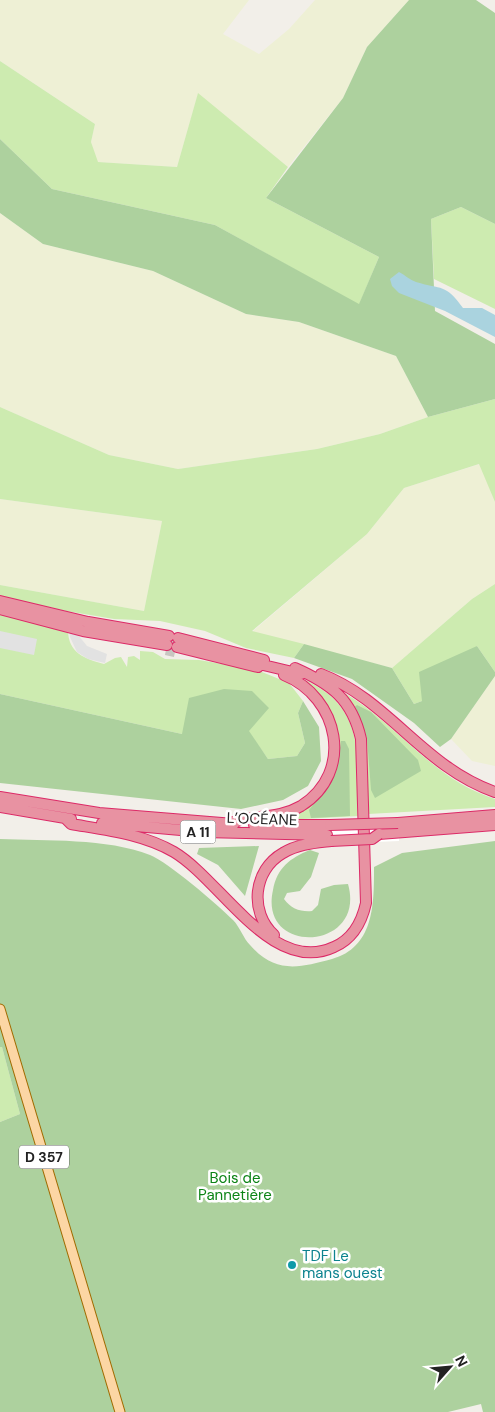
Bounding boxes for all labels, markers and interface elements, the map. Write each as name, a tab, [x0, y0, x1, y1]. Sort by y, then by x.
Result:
street label: L’OCÉANE	[226, 808, 298, 830]
road number: A 11	[180, 820, 216, 844]
road number: D 357	[19, 1146, 69, 1168]
park label: Bois de Pannetière	[198, 1168, 272, 1205]
place label: TDF Le mans ouest	[302, 1246, 383, 1283]
marker: TDF Le mans ouest	[286, 1259, 298, 1271]
north arrow	[425, 1342, 475, 1392]
text: N	[451, 1352, 472, 1370]

